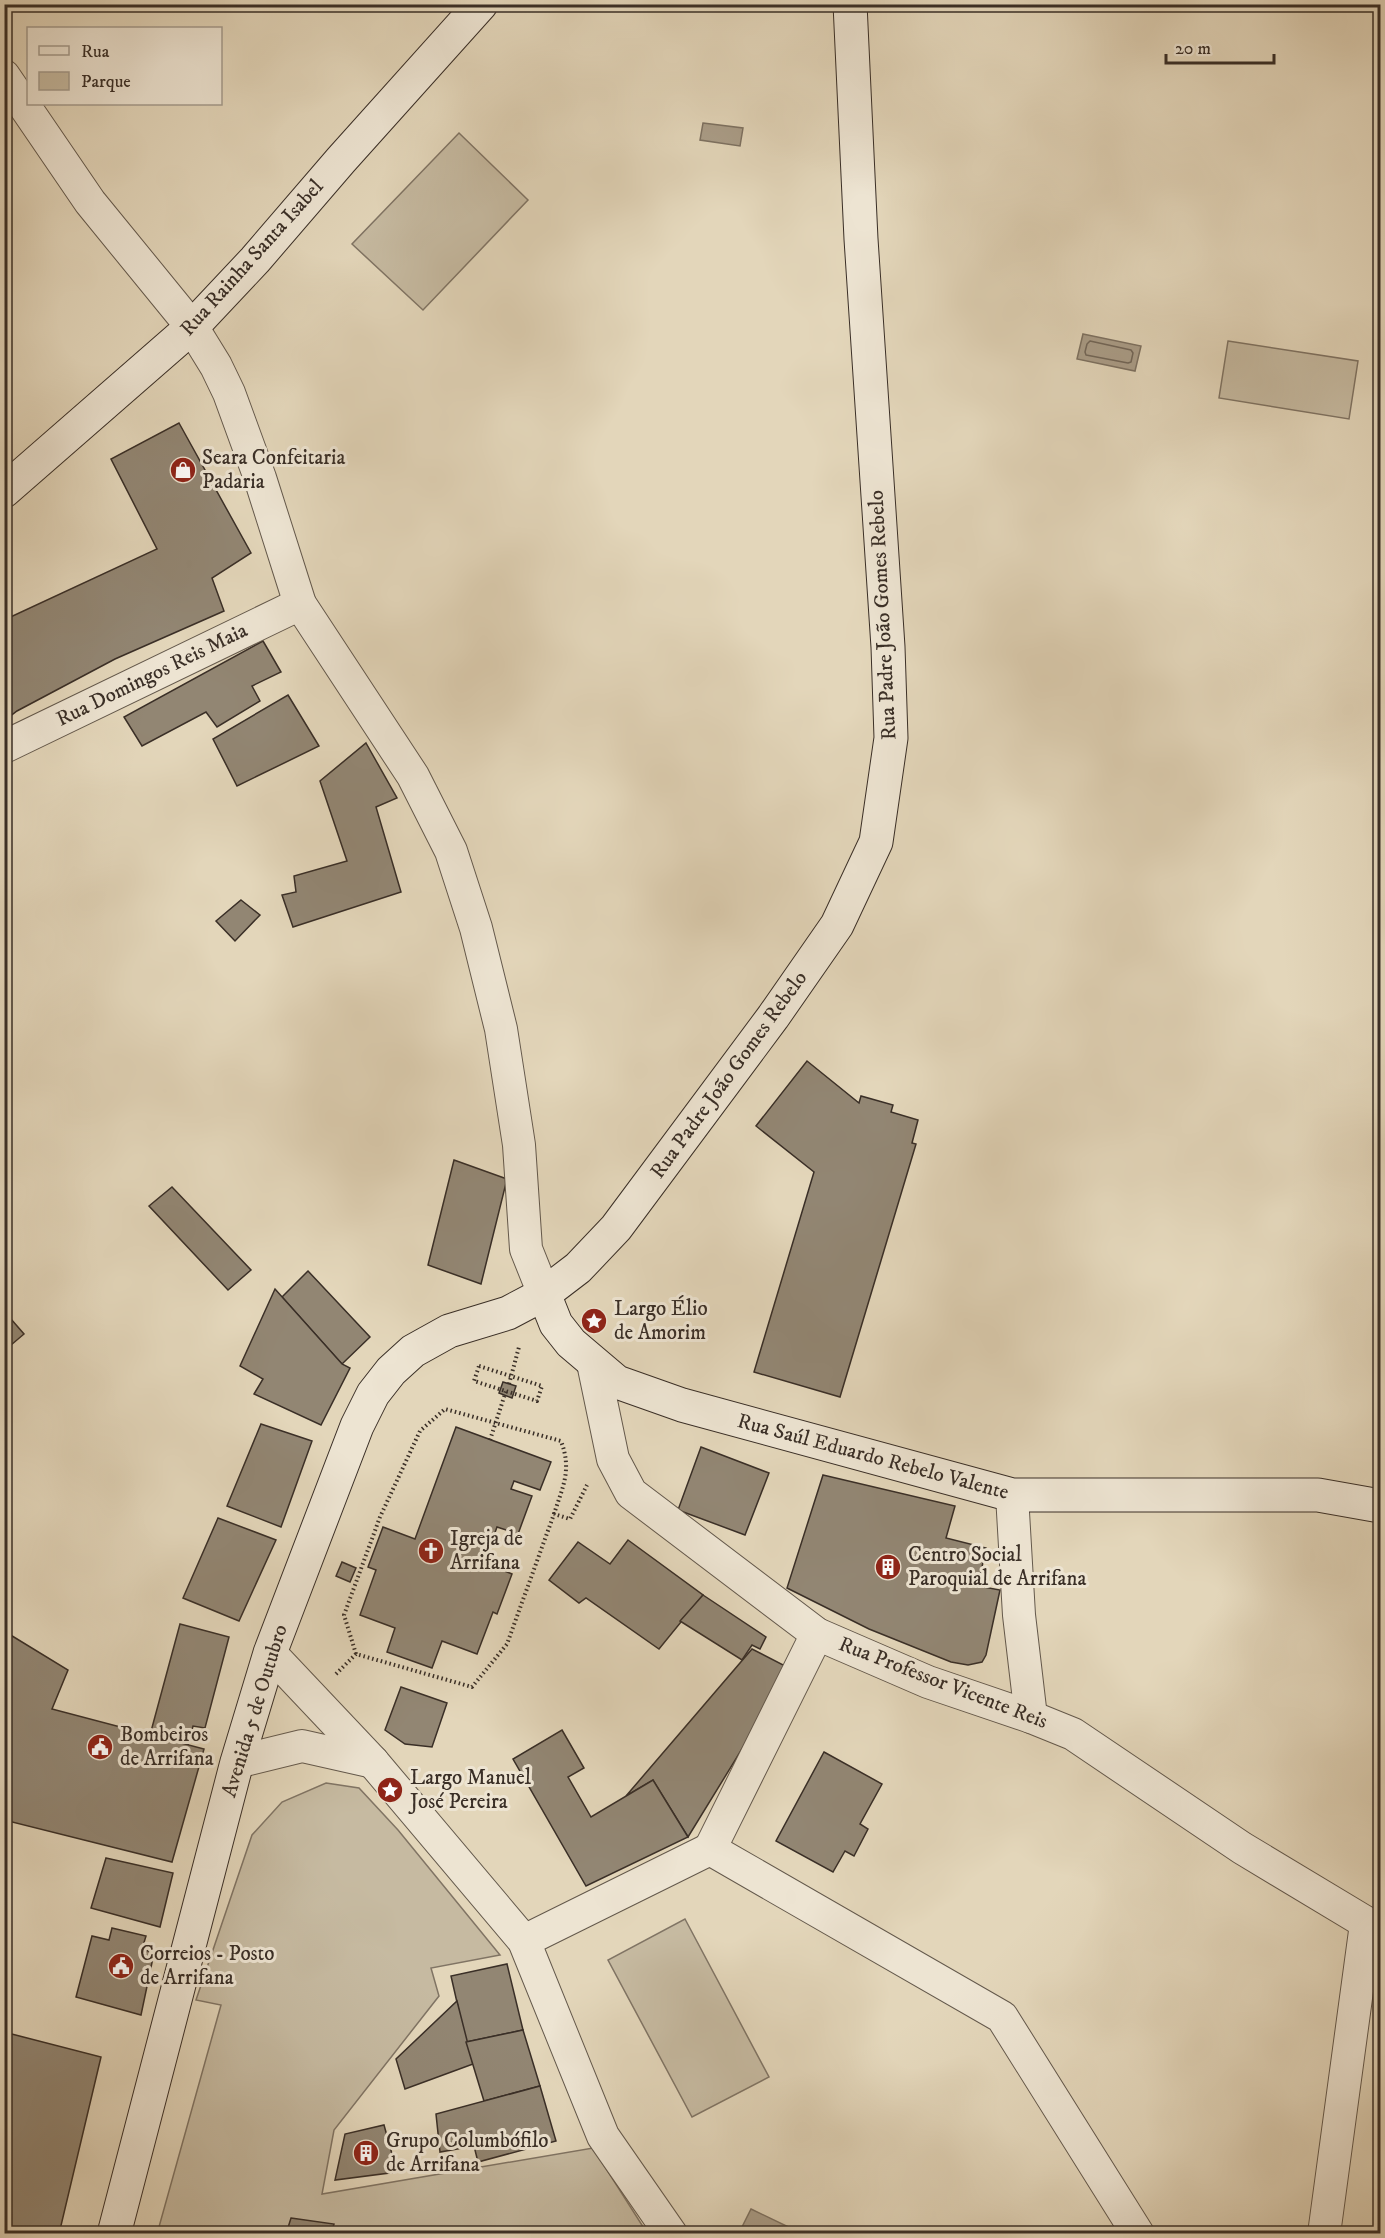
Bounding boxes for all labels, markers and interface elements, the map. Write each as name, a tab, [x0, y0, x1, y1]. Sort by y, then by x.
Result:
legend	[27, 27, 222, 105]
scale bar	[1166, 27, 1274, 65]
text: 20 m	[1175, 38, 1211, 60]
text: Rua	[81, 41, 110, 63]
text: Parque	[81, 71, 131, 93]
street label: Rua Rainha Santa Isabel	[175, 174, 330, 342]
place label: Seara Confeitaria Padaria	[202, 445, 346, 495]
shop icon: Seara Confeitaria Padaria	[168, 455, 198, 485]
street label: Rua Padre João Gomes Rebelo	[863, 489, 903, 741]
street label: Rua Domingos Reis Maia	[52, 617, 252, 733]
street label: Rua Padre João Gomes Rebelo	[645, 966, 813, 1184]
place label: Largo Élio de Amorim	[614, 1295, 708, 1346]
place icon: Largo Élio de Amorim	[579, 1306, 609, 1336]
street label: Rua Saúl Eduardo Rebelo Valente	[734, 1408, 1012, 1506]
place label: Igreja de Arrifana	[450, 1526, 523, 1576]
church icon: Igreja de Arrifana	[416, 1536, 446, 1566]
place label: Centro Social Paroquial de Arrifana	[908, 1542, 1086, 1592]
building icon: Centro Social Paroquial de Arrifana	[873, 1552, 903, 1582]
street label: Avenida 5 de Outubro	[216, 1621, 294, 1801]
street label: Rua Professor Vicente Reis	[835, 1631, 1051, 1735]
place label: Bombeiros de Arrifana	[120, 1722, 214, 1772]
public building icon: Bombeiros de Arrifana	[85, 1732, 115, 1762]
place label: Largo Manuel José Pereira	[408, 1765, 532, 1815]
place icon: Largo Manuel José Pereira	[375, 1775, 405, 1805]
place label: Correios - Posto de Arrifana	[140, 1941, 275, 1991]
public building icon: Correios - Posto de Arrifana	[106, 1951, 136, 1981]
place label: Grupo Columbófilo de Arrifana	[386, 2128, 548, 2178]
building icon: Grupo Columbófilo de Arrifana	[351, 2138, 381, 2168]

